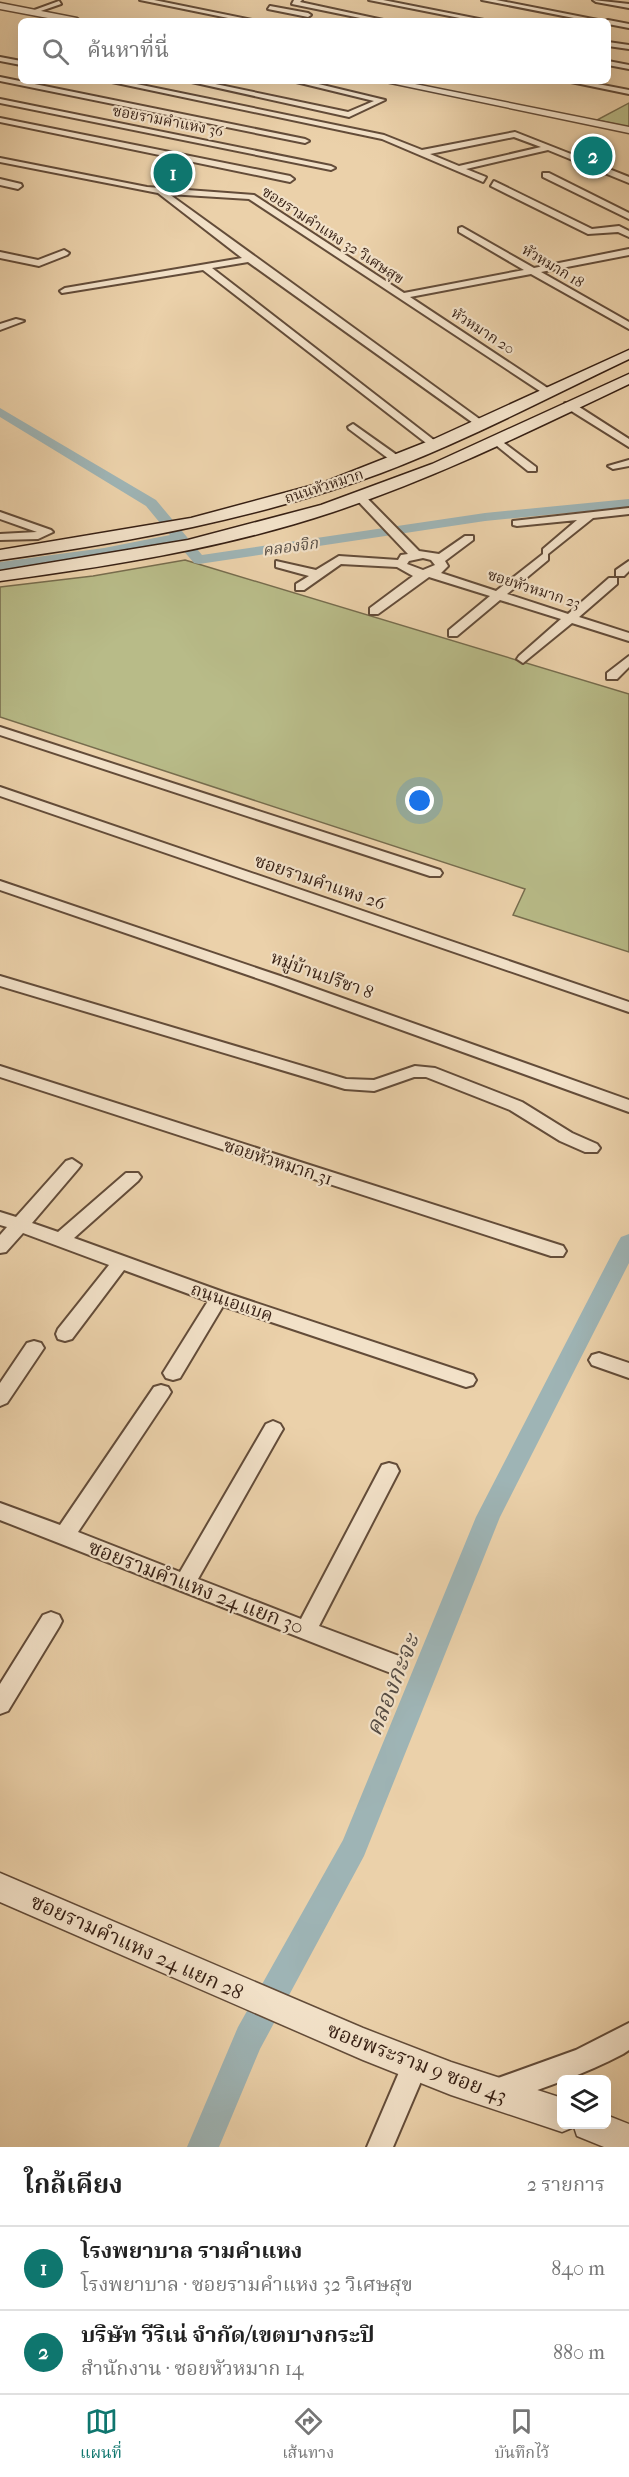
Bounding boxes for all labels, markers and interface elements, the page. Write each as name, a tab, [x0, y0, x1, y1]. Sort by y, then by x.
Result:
search box	[18, 18, 611, 84]
icon: search	[39, 35, 72, 68]
text: ค้นหาที่นี่	[87, 37, 169, 63]
street label: ซอยรามคำแหง 36	[111, 101, 226, 141]
pin: 2	[574, 134, 612, 178]
pin: 1	[154, 150, 192, 195]
street label: ซอยรามคำแหง 32 วิเศษสุข	[257, 182, 407, 289]
street label: หัวหมาก 18	[519, 241, 587, 291]
street label: หัวหมาก 20	[448, 304, 518, 358]
street label: ถนนหัวหมาก	[282, 465, 366, 507]
water label: คลองจิก	[261, 533, 320, 560]
street label: ซอยหัวหมาก 23	[485, 565, 583, 613]
your location	[405, 786, 434, 815]
street label: ซอยรามคำแหง 26	[252, 850, 388, 915]
street label: หมู่บ้านปรีชา 8	[268, 947, 376, 1004]
street label: ซอยหัวหมาก 31	[221, 1135, 335, 1190]
street label: ถนนเอแบค	[188, 1279, 276, 1326]
street label: ซอยรามคำแหง 24 แยก 30	[85, 1535, 307, 1639]
water label: คลองกะจะ	[359, 1628, 426, 1740]
street label: ซอยรามคำแหง 24 แยก 28	[27, 1889, 247, 2005]
street label: ซอยพระราม 9 ซอย 43	[324, 2018, 510, 2108]
map controls	[557, 2075, 611, 2129]
button: layers	[557, 2075, 611, 2129]
text: ใกล้เคียง	[24, 2169, 123, 2200]
text: 2 รายการ	[527, 2173, 605, 2196]
text: โรงพยาบาล รามคำแหง	[81, 2238, 302, 2264]
text: 1	[40, 2257, 47, 2280]
text: 840 m	[551, 2257, 605, 2280]
text: โรงพยาบาล · ซอยรามคำแหง 32 วิเศษสุข	[81, 2273, 413, 2296]
text: บริษัท วีริเน่ จำกัด/เขตบางกระปิ	[81, 2322, 375, 2348]
text: 2	[38, 2341, 49, 2364]
text: 880 m	[553, 2341, 605, 2364]
text: สำนักงาน · ซอยหัวหมาก 14	[81, 2357, 304, 2380]
tab: แผนที่	[80, 2405, 122, 2467]
tab: เส้นทาง	[282, 2405, 334, 2467]
tab: บันทึกไว้	[494, 2405, 549, 2467]

